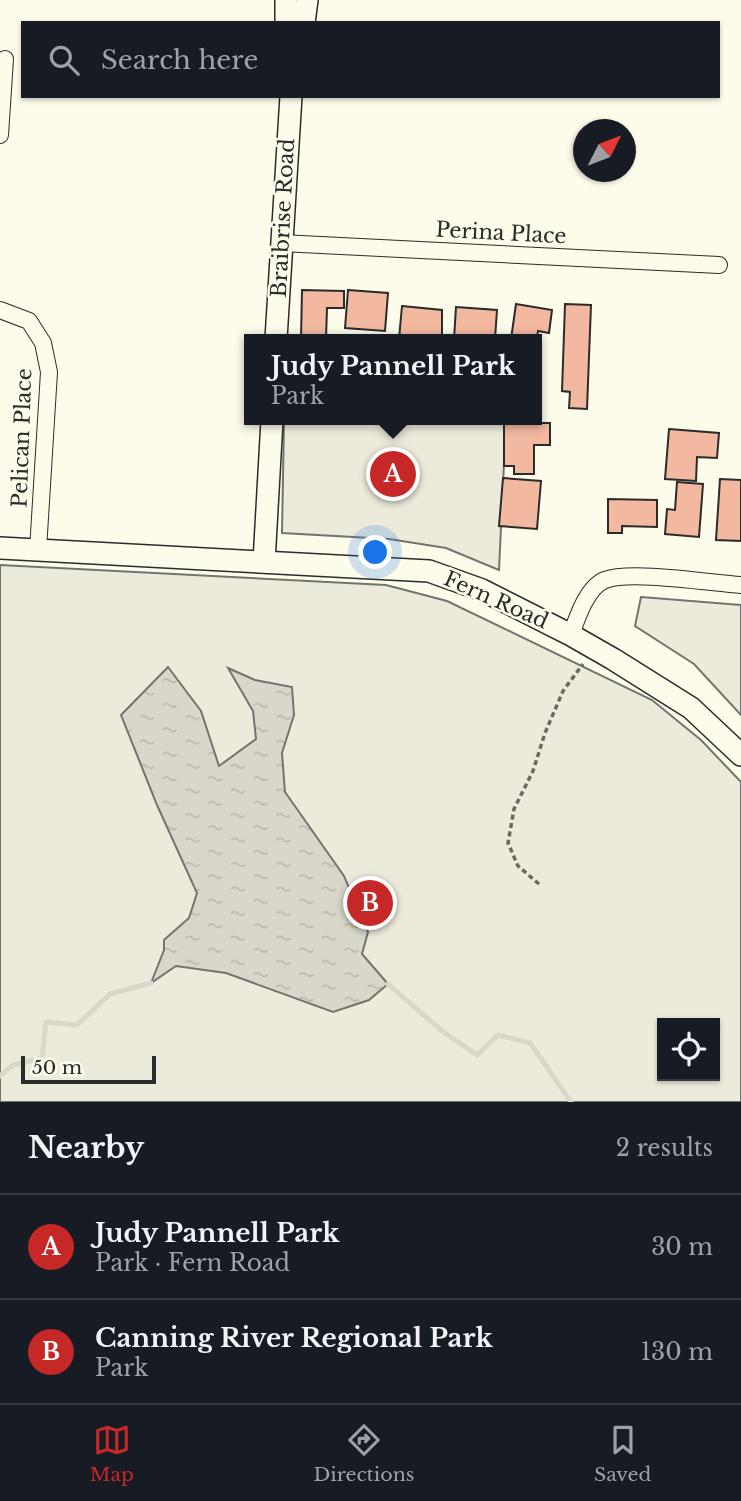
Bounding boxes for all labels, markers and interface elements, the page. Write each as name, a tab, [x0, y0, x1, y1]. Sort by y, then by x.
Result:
search box	[21, 21, 720, 98]
icon: search	[45, 41, 83, 79]
text: Search here	[101, 44, 258, 76]
north arrow	[573, 119, 636, 182]
street label: Braibrise Road	[266, 138, 300, 298]
street label: Perina Place	[435, 217, 567, 249]
popup	[244, 334, 542, 425]
text: Judy Pannell Park	[271, 350, 515, 382]
street label: Pelican Place	[7, 368, 37, 508]
text: Park	[271, 382, 324, 410]
pin: A	[370, 448, 416, 500]
your location	[358, 535, 392, 569]
street label: Fern Road	[440, 565, 552, 635]
pin: B	[347, 877, 393, 929]
map controls	[657, 1018, 720, 1081]
button: locate	[657, 1018, 720, 1081]
scale bar	[21, 1053, 156, 1085]
text: 50 m	[32, 1056, 82, 1079]
text: Nearby	[28, 1129, 144, 1166]
text: 2 results	[616, 1134, 713, 1162]
text: Judy Pannell Park	[95, 1217, 339, 1249]
text: A	[42, 1233, 60, 1261]
text: 30 m	[651, 1233, 713, 1261]
text: Park · Fern Road	[95, 1249, 290, 1277]
text: Canning River Regional Park	[95, 1322, 493, 1354]
text: B	[42, 1338, 60, 1366]
text: 130 m	[641, 1338, 713, 1366]
text: Park	[95, 1354, 148, 1382]
tab: Map	[90, 1421, 134, 1486]
tab: Directions	[313, 1421, 414, 1486]
tab: Saved	[594, 1421, 651, 1486]

